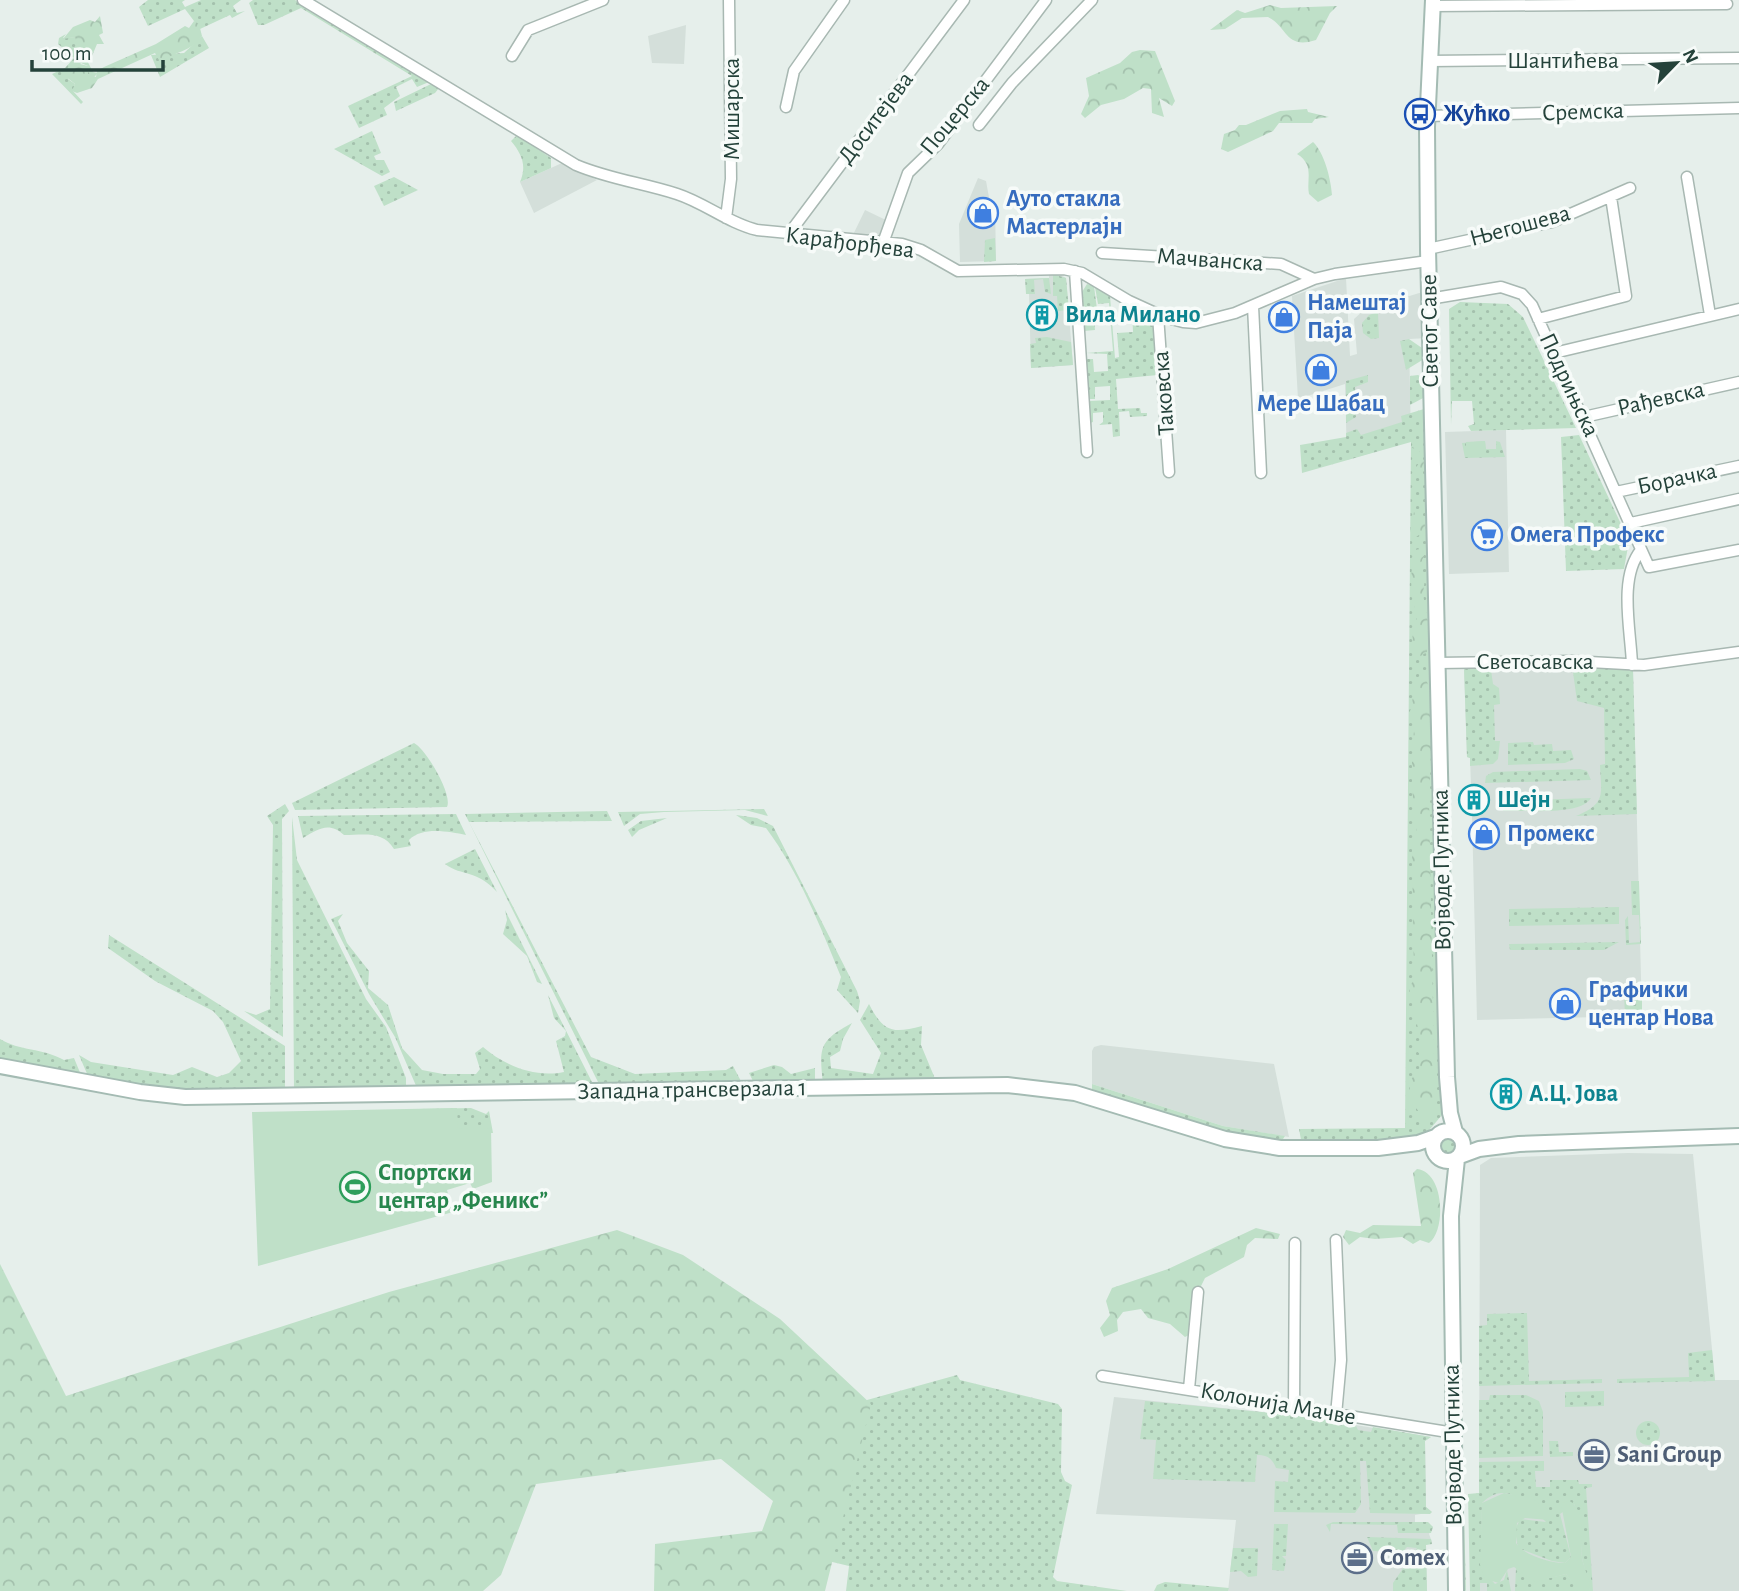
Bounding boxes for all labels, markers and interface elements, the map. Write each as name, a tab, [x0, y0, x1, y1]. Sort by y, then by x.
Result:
scale bar	[32, 28, 163, 72]
north arrow	[1641, 28, 1711, 98]
text: 100 m	[42, 43, 92, 64]
text: N	[1679, 46, 1701, 66]
street label: Шантићева	[1507, 49, 1619, 73]
street label: Мишарска	[720, 57, 744, 161]
street label: Доситејева	[834, 68, 918, 168]
street label: Поцерска	[916, 72, 994, 160]
bus stop icon: Жућко	[1403, 97, 1437, 131]
street label: Сремска	[1542, 99, 1624, 125]
place label: Жућко	[1443, 102, 1510, 126]
place label: Ауто стакла Мастерлајн	[1006, 187, 1123, 239]
shop icon: Ауто стакла Мастерлајн	[966, 196, 1000, 230]
street label: Његошева	[1467, 201, 1573, 251]
street label: Карађорђева	[784, 223, 916, 263]
street label: Мачванска	[1156, 244, 1264, 276]
street label: Светог Саве	[1417, 274, 1443, 388]
place label: Намештај Паја	[1307, 291, 1407, 343]
building icon: Вила Милано	[1025, 298, 1059, 332]
shop icon: Намештај Паја	[1267, 300, 1301, 334]
place label: Вила Милано	[1065, 303, 1201, 327]
street label: Подрињска	[1535, 329, 1603, 441]
street label: Таковска	[1149, 350, 1179, 436]
shop icon: Мере Шабац	[1304, 353, 1338, 387]
street label: Рађевска	[1615, 377, 1707, 421]
place label: Мере Шабац	[1257, 392, 1385, 416]
street label: Борачка	[1635, 459, 1719, 499]
supermarket icon: Омега Профекс	[1470, 518, 1504, 552]
place label: Омега Профекс	[1510, 523, 1665, 547]
street label: Светосавска	[1476, 650, 1594, 674]
building icon: Шејн	[1457, 783, 1491, 817]
place label: Шејн	[1497, 788, 1551, 812]
street label: Војводе Путника	[1429, 789, 1455, 951]
shop icon: Промекс	[1467, 817, 1501, 851]
place label: Промекс	[1507, 822, 1595, 846]
place label: Графички центар Нова	[1588, 978, 1714, 1030]
shop icon: Графички центар Нова	[1548, 987, 1582, 1021]
street label: Западна трансверзала 1	[577, 1076, 807, 1104]
building icon: А.Ц. Јова	[1489, 1077, 1523, 1111]
place label: А.Ц. Јова	[1529, 1082, 1618, 1106]
place label: Спортски центар „Феникс”	[378, 1161, 548, 1213]
sports icon: Спортски центар „Феникс”	[338, 1170, 372, 1204]
street label: Војводе Путника	[1440, 1364, 1466, 1526]
street label: Колонија Мачве	[1198, 1378, 1358, 1430]
office icon: Sani Group	[1577, 1438, 1611, 1472]
place label: Sani Group	[1617, 1443, 1722, 1467]
office icon: Comex	[1340, 1541, 1374, 1575]
place label: Comex	[1380, 1546, 1446, 1570]

